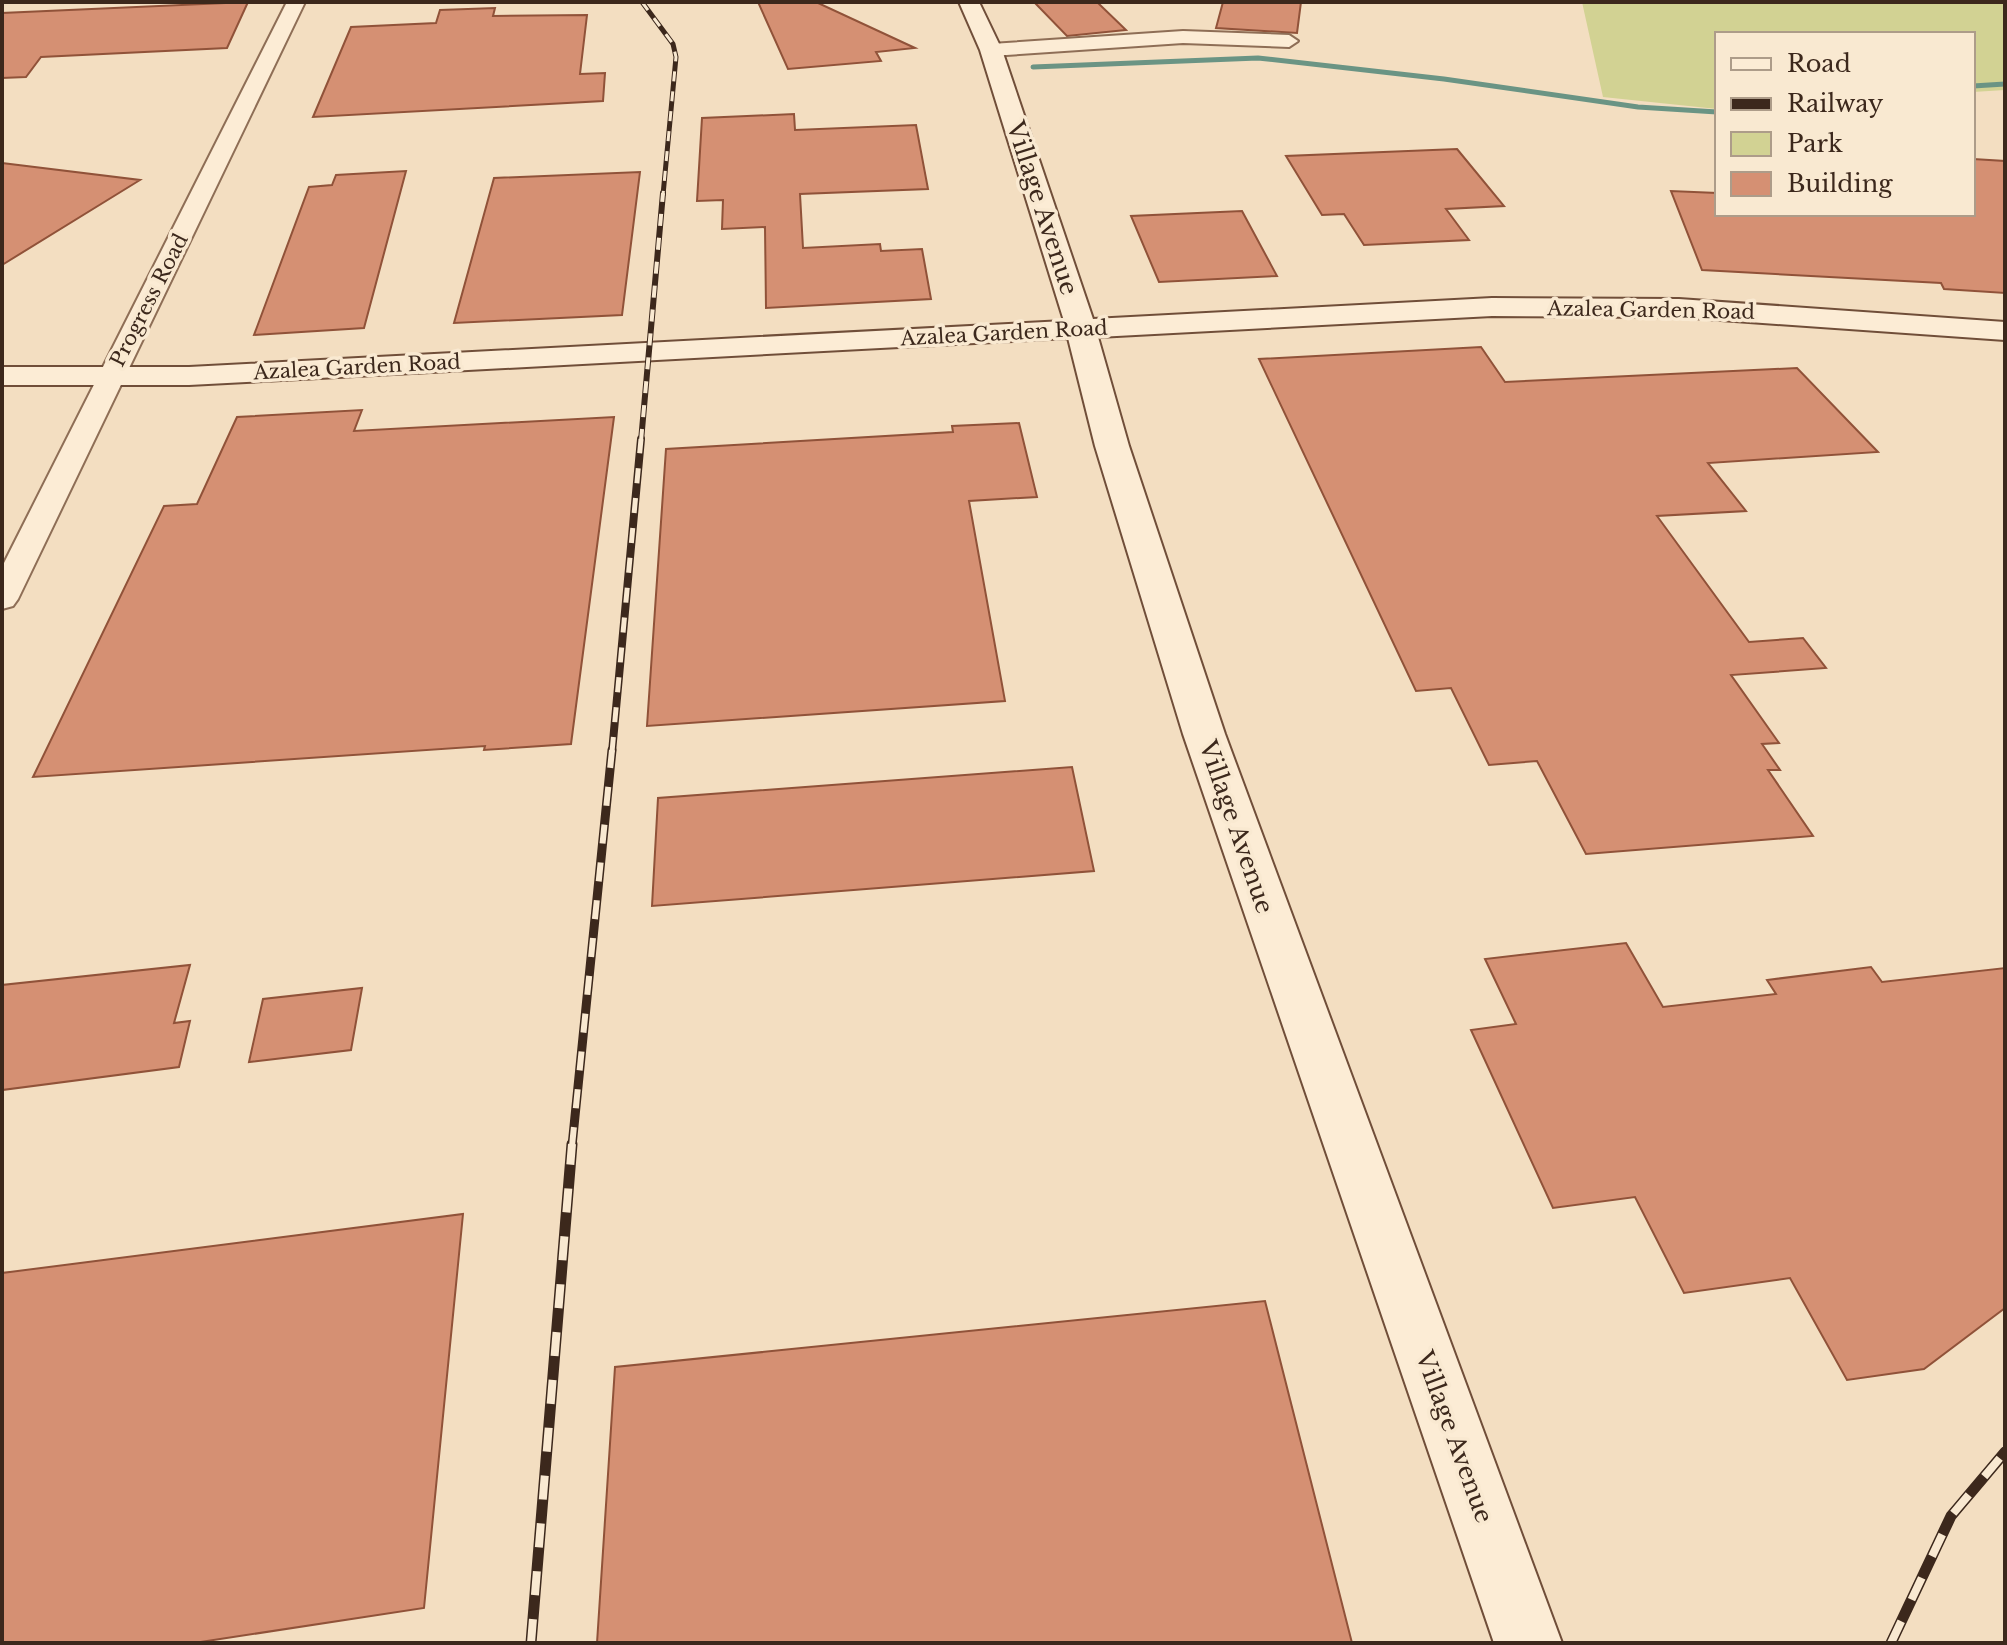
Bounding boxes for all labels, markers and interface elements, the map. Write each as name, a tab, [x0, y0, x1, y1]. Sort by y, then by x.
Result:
legend	[1715, 32, 1975, 216]
text: Road	[1787, 49, 1851, 78]
text: Railway	[1787, 89, 1884, 118]
street label: Village Avenue	[1000, 116, 1084, 298]
text: Park	[1787, 129, 1843, 158]
text: Building	[1787, 169, 1893, 198]
street label: Progress Road	[105, 229, 193, 371]
street label: Azalea Garden Road	[1546, 296, 1755, 324]
street label: Azalea Garden Road	[899, 316, 1108, 350]
street label: Azalea Garden Road	[252, 350, 461, 384]
street label: Village Avenue	[1193, 736, 1280, 917]
street label: Village Avenue	[1410, 1346, 1499, 1527]

